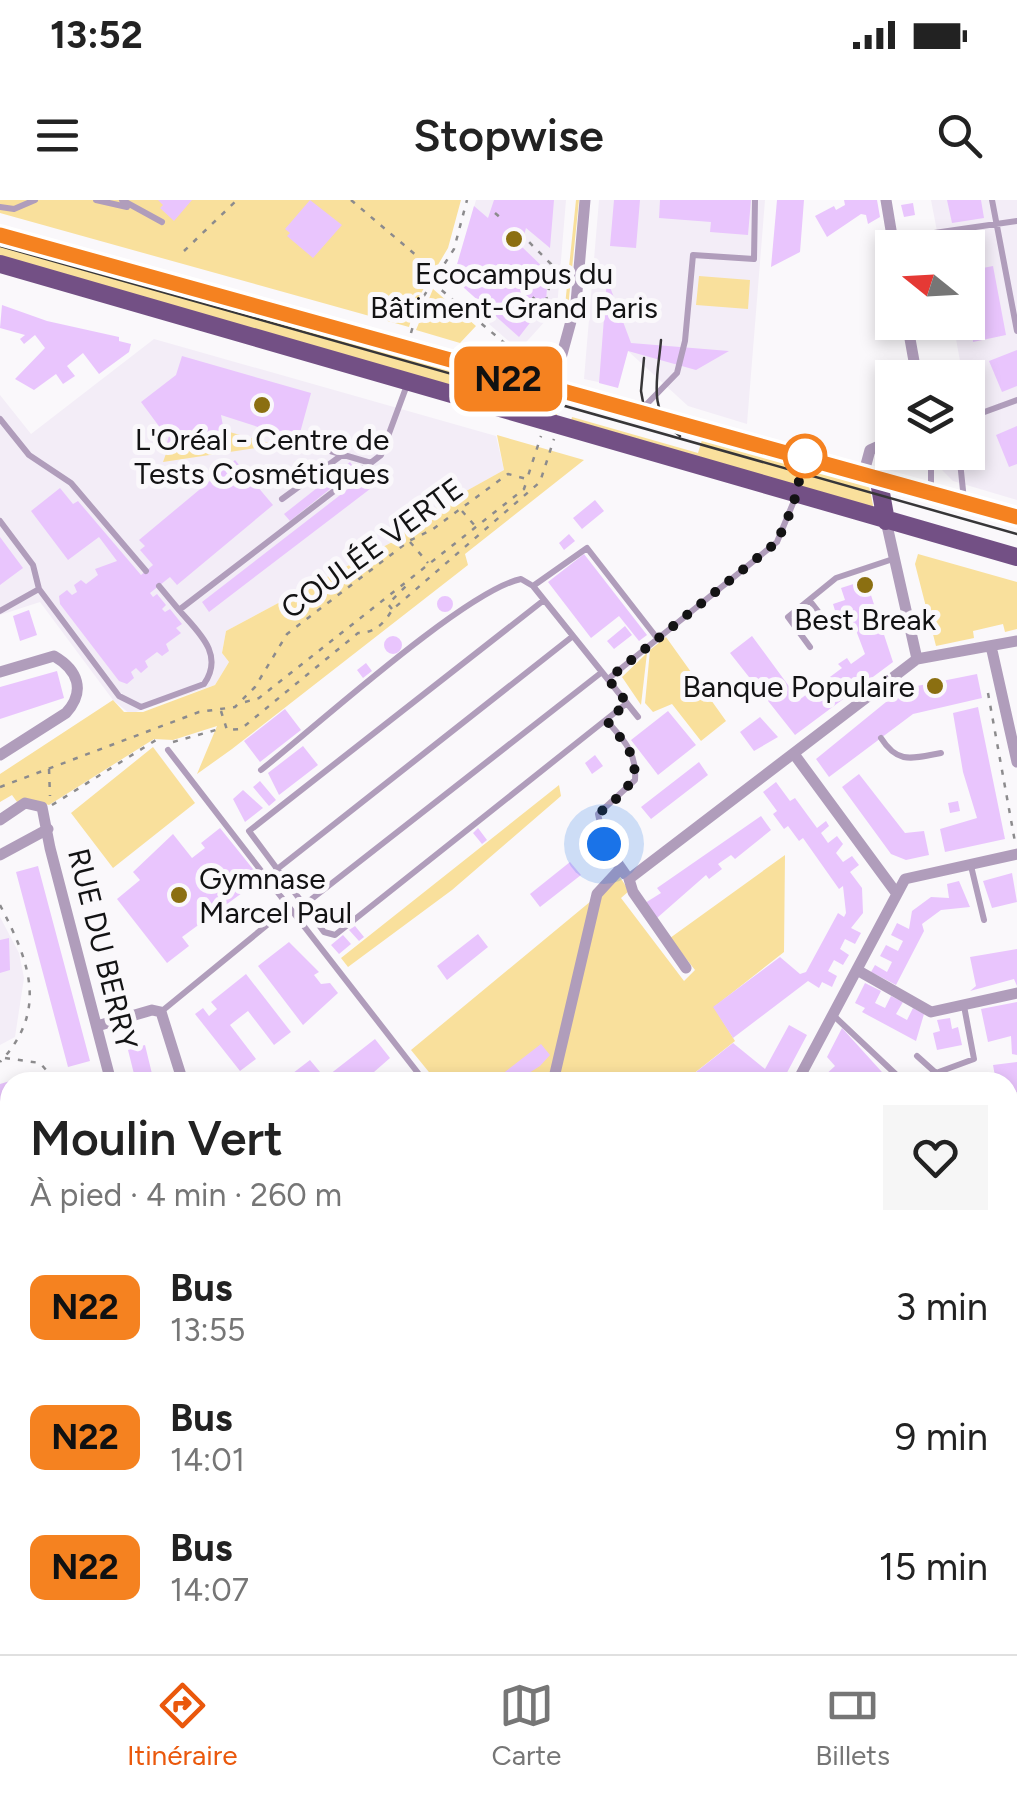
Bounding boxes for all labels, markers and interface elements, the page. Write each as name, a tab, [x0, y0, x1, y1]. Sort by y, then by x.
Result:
text: 13:52	[50, 12, 143, 58]
icon: menu	[30, 108, 85, 163]
text: Stopwise	[413, 108, 604, 162]
icon: search	[932, 108, 987, 163]
marker: Ecocampus du Bâtiment-Grand Paris	[503, 228, 525, 250]
north arrow	[875, 230, 985, 340]
map controls	[875, 230, 985, 470]
place label: Ecocampus du Bâtiment-Grand Paris	[370, 255, 658, 326]
line badge: N22	[450, 346, 566, 412]
text: N22	[474, 358, 542, 400]
button: layers	[875, 360, 985, 470]
marker: L'Oréal - Centre de Tests Cosmétiques	[251, 394, 273, 416]
place label: L'Oréal - Centre de Tests Cosmétiques	[134, 421, 390, 492]
unlabelled marker	[784, 435, 826, 477]
street label: COULÉE VERTE	[274, 469, 470, 627]
marker: Best Break	[854, 574, 876, 596]
place label: Best Break	[794, 601, 937, 638]
place label: Banque Populaire	[682, 668, 915, 705]
marker: Banque Populaire	[924, 675, 946, 697]
your location	[579, 819, 629, 869]
street label: RUE DU BERRY	[60, 844, 146, 1054]
place label: Gymnase Marcel Paul	[199, 860, 352, 931]
marker: Gymnase Marcel Paul	[168, 884, 190, 906]
button: heart	[883, 1105, 988, 1210]
text: Moulin Vert	[30, 1109, 283, 1167]
text: À pied · 4 min · 260 m	[30, 1176, 342, 1214]
text: Bus	[170, 1265, 233, 1311]
text: 3 min	[896, 1284, 988, 1330]
text: N22	[51, 1286, 119, 1328]
text: 13:55	[170, 1311, 246, 1349]
text: Bus	[170, 1395, 233, 1441]
text: 9 min	[895, 1414, 988, 1460]
text: N22	[51, 1416, 119, 1458]
text: 14:01	[170, 1441, 245, 1479]
text: Bus	[170, 1525, 233, 1571]
text: 15 min	[879, 1544, 988, 1590]
text: N22	[51, 1546, 119, 1588]
text: 14:07	[170, 1571, 249, 1609]
tab: Itinéraire	[127, 1678, 238, 1772]
tab: Carte	[491, 1678, 561, 1772]
tab: Billets	[815, 1678, 890, 1772]

